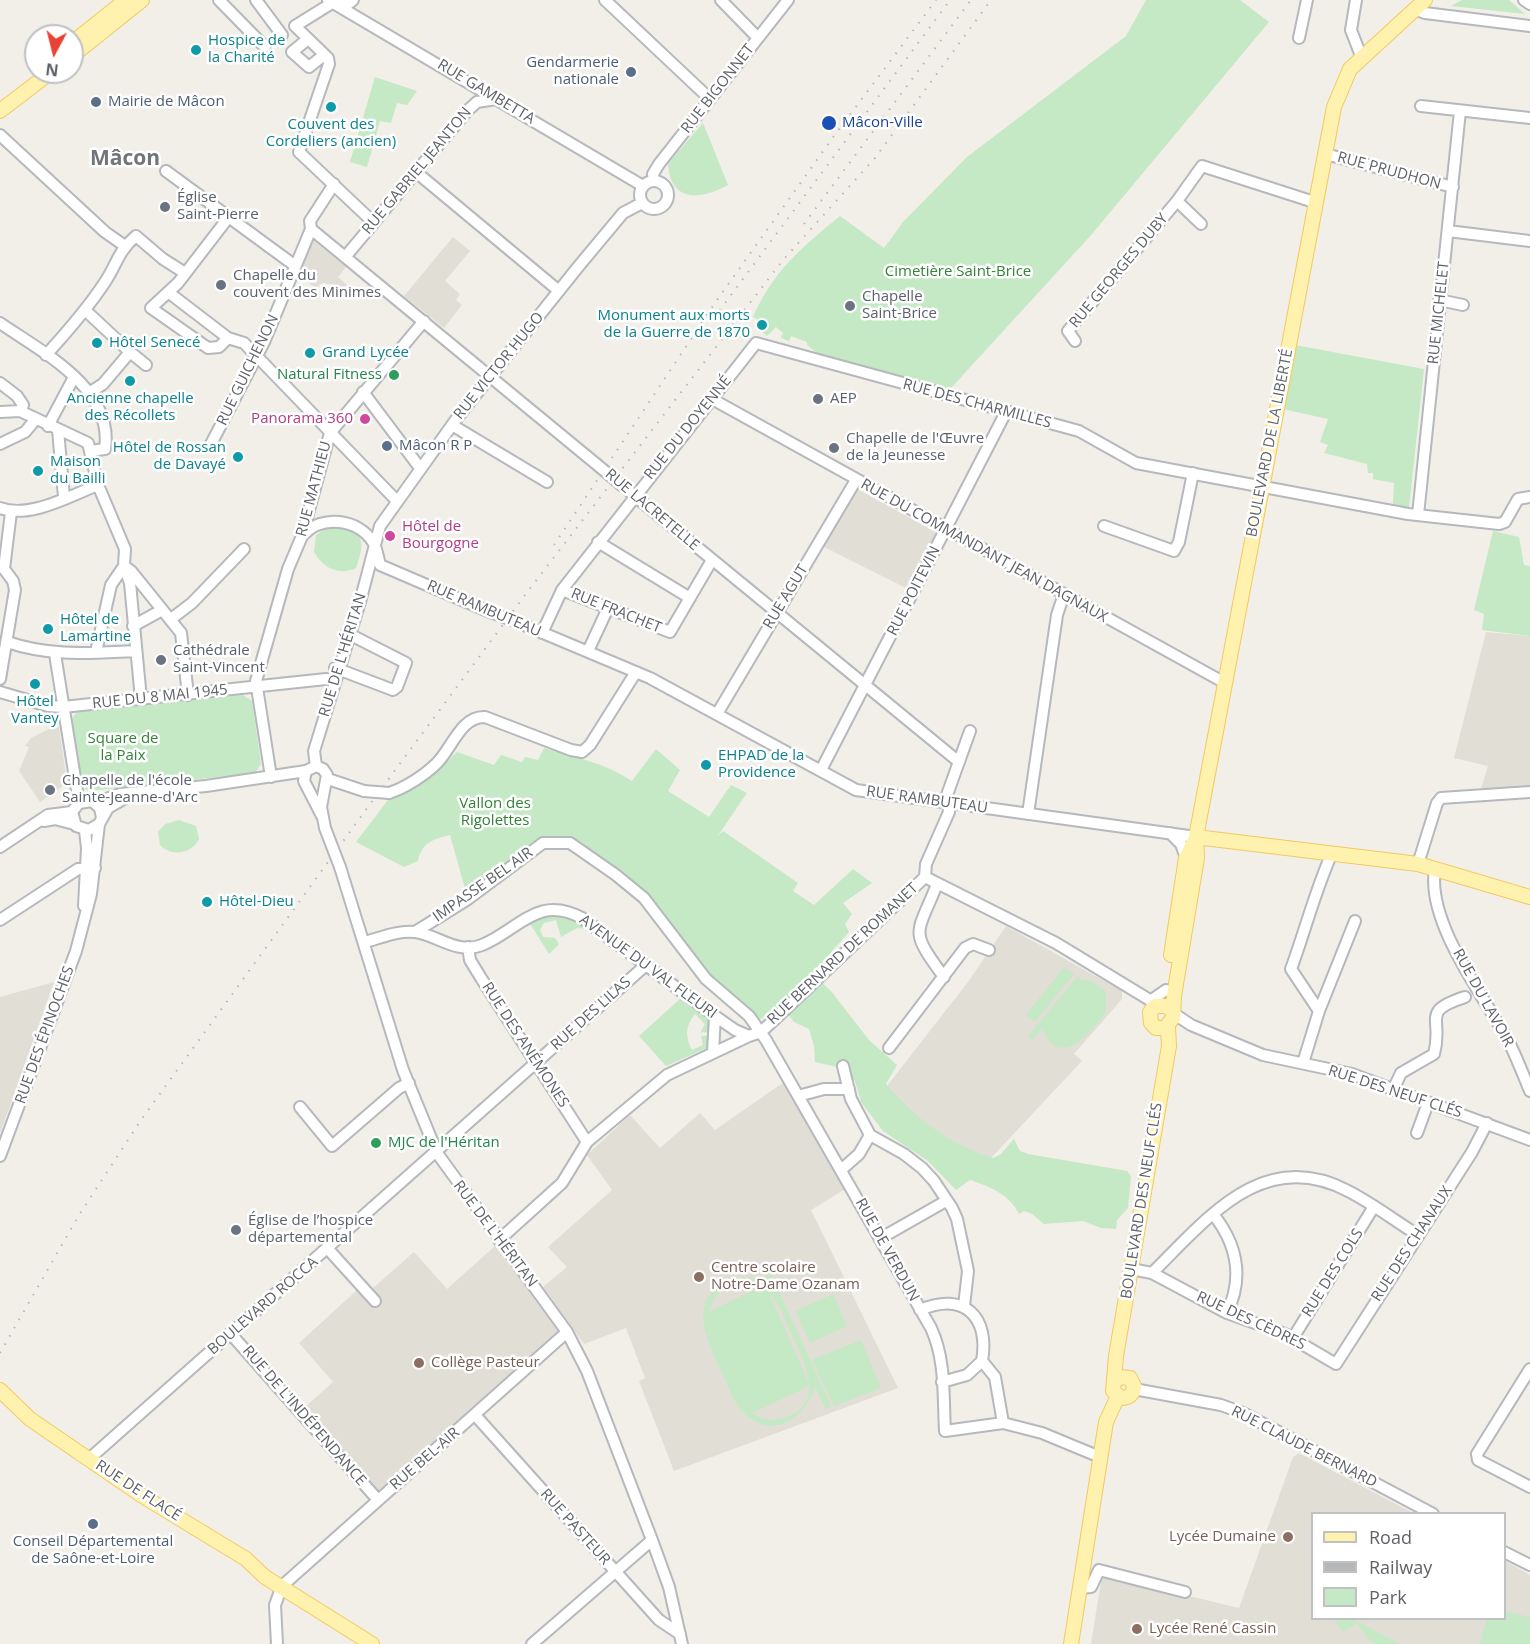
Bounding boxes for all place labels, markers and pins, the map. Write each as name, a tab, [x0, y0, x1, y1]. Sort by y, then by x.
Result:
place label: Hospice de la Charité	[208, 32, 285, 67]
marker: Hospice de la Charité	[189, 43, 203, 57]
place label: Gendarmerie nationale	[526, 54, 619, 89]
marker: Gendarmerie nationale	[624, 65, 638, 79]
place label: Mairie de Mâcon	[108, 93, 225, 111]
marker: Mairie de Mâcon	[89, 95, 103, 109]
marker: Couvent des Cordeliers (ancien)	[324, 100, 338, 114]
marker: Mâcon-Ville	[820, 114, 838, 132]
place label: Mâcon-Ville	[842, 114, 923, 132]
place label: Couvent des Cordeliers (ancien)	[266, 116, 396, 151]
place label: Église Saint-Pierre	[177, 189, 259, 224]
marker: Église Saint-Pierre	[158, 200, 172, 214]
place label: Chapelle du couvent des Minimes	[233, 267, 381, 302]
marker: Chapelle du couvent des Minimes	[214, 278, 228, 292]
place label: Chapelle Saint-Brice	[862, 288, 937, 323]
marker: Chapelle Saint-Brice	[843, 299, 857, 313]
place label: Monument aux morts de la Guerre de 1870	[598, 307, 750, 342]
marker: Monument aux morts de la Guerre de 1870	[755, 318, 769, 332]
place label: Hôtel Senecé	[109, 334, 200, 352]
marker: Hôtel Senecé	[90, 336, 104, 350]
place label: Grand Lycée	[322, 344, 409, 362]
marker: Grand Lycée	[303, 346, 317, 360]
place label: Natural Fitness	[277, 366, 382, 384]
marker: Natural Fitness	[387, 368, 401, 382]
marker: Ancienne chapelle des Récollets	[123, 374, 137, 388]
place label: Ancienne chapelle des Récollets	[66, 390, 194, 425]
place label: AEP	[830, 390, 857, 408]
marker: AEP	[811, 392, 825, 406]
place label: Panorama 360	[251, 410, 353, 428]
marker: Panorama 360	[358, 412, 372, 426]
place label: Chapelle de l'Œuvre de la Jeunesse	[846, 430, 984, 465]
place label: Mâcon R P	[399, 437, 472, 455]
place label: Hôtel de Rossan de Davayé	[113, 439, 226, 474]
marker: Mâcon R P	[380, 439, 394, 453]
marker: Chapelle de l'Œuvre de la Jeunesse	[827, 441, 841, 455]
marker: Hôtel de Rossan de Davayé	[231, 450, 245, 464]
place label: Maison du Bailli	[50, 453, 105, 488]
marker: Maison du Bailli	[31, 464, 45, 478]
place label: Hôtel de Bourgogne	[402, 518, 479, 553]
marker: Hôtel de Bourgogne	[383, 529, 397, 543]
place label: Hôtel de Lamartine	[60, 611, 131, 646]
marker: Hôtel de Lamartine	[41, 622, 55, 636]
place label: Cathédrale Saint-Vincent	[173, 642, 265, 677]
marker: Cathédrale Saint-Vincent	[154, 653, 168, 667]
marker: Hôtel Vantey	[28, 677, 42, 691]
place label: Hôtel Vantey	[11, 693, 59, 728]
place label: EHPAD de la Providence	[718, 747, 804, 782]
marker: EHPAD de la Providence	[699, 758, 713, 772]
place label: Chapelle de l'école Sainte-Jeanne-d'Arc	[62, 772, 198, 807]
marker: Chapelle de l'école Sainte-Jeanne-d'Arc	[43, 783, 57, 797]
place label: Hôtel-Dieu	[219, 893, 294, 911]
marker: Hôtel-Dieu	[200, 895, 214, 909]
place label: MJC de l'Héritan	[388, 1134, 500, 1152]
marker: MJC de l'Héritan	[369, 1136, 383, 1150]
place label: Église de l’hospice départemental	[248, 1212, 373, 1247]
marker: Église de l’hospice départemental	[229, 1223, 243, 1237]
place label: Centre scolaire Notre-Dame Ozanam	[711, 1259, 860, 1294]
marker: Centre scolaire Notre-Dame Ozanam	[692, 1270, 706, 1284]
place label: Collège Pasteur	[431, 1354, 540, 1372]
marker: Collège Pasteur	[412, 1356, 426, 1370]
marker: Conseil Départemental de Saône-et-Loire	[86, 1517, 100, 1531]
place label: Lycée Dumaine	[1169, 1528, 1276, 1546]
marker: Lycée Dumaine	[1281, 1530, 1295, 1544]
place label: Conseil Départemental de Saône-et-Loire	[13, 1533, 173, 1568]
place label: Lycée René Cassin	[1149, 1620, 1277, 1638]
marker: Lycée René Cassin	[1130, 1622, 1144, 1636]

